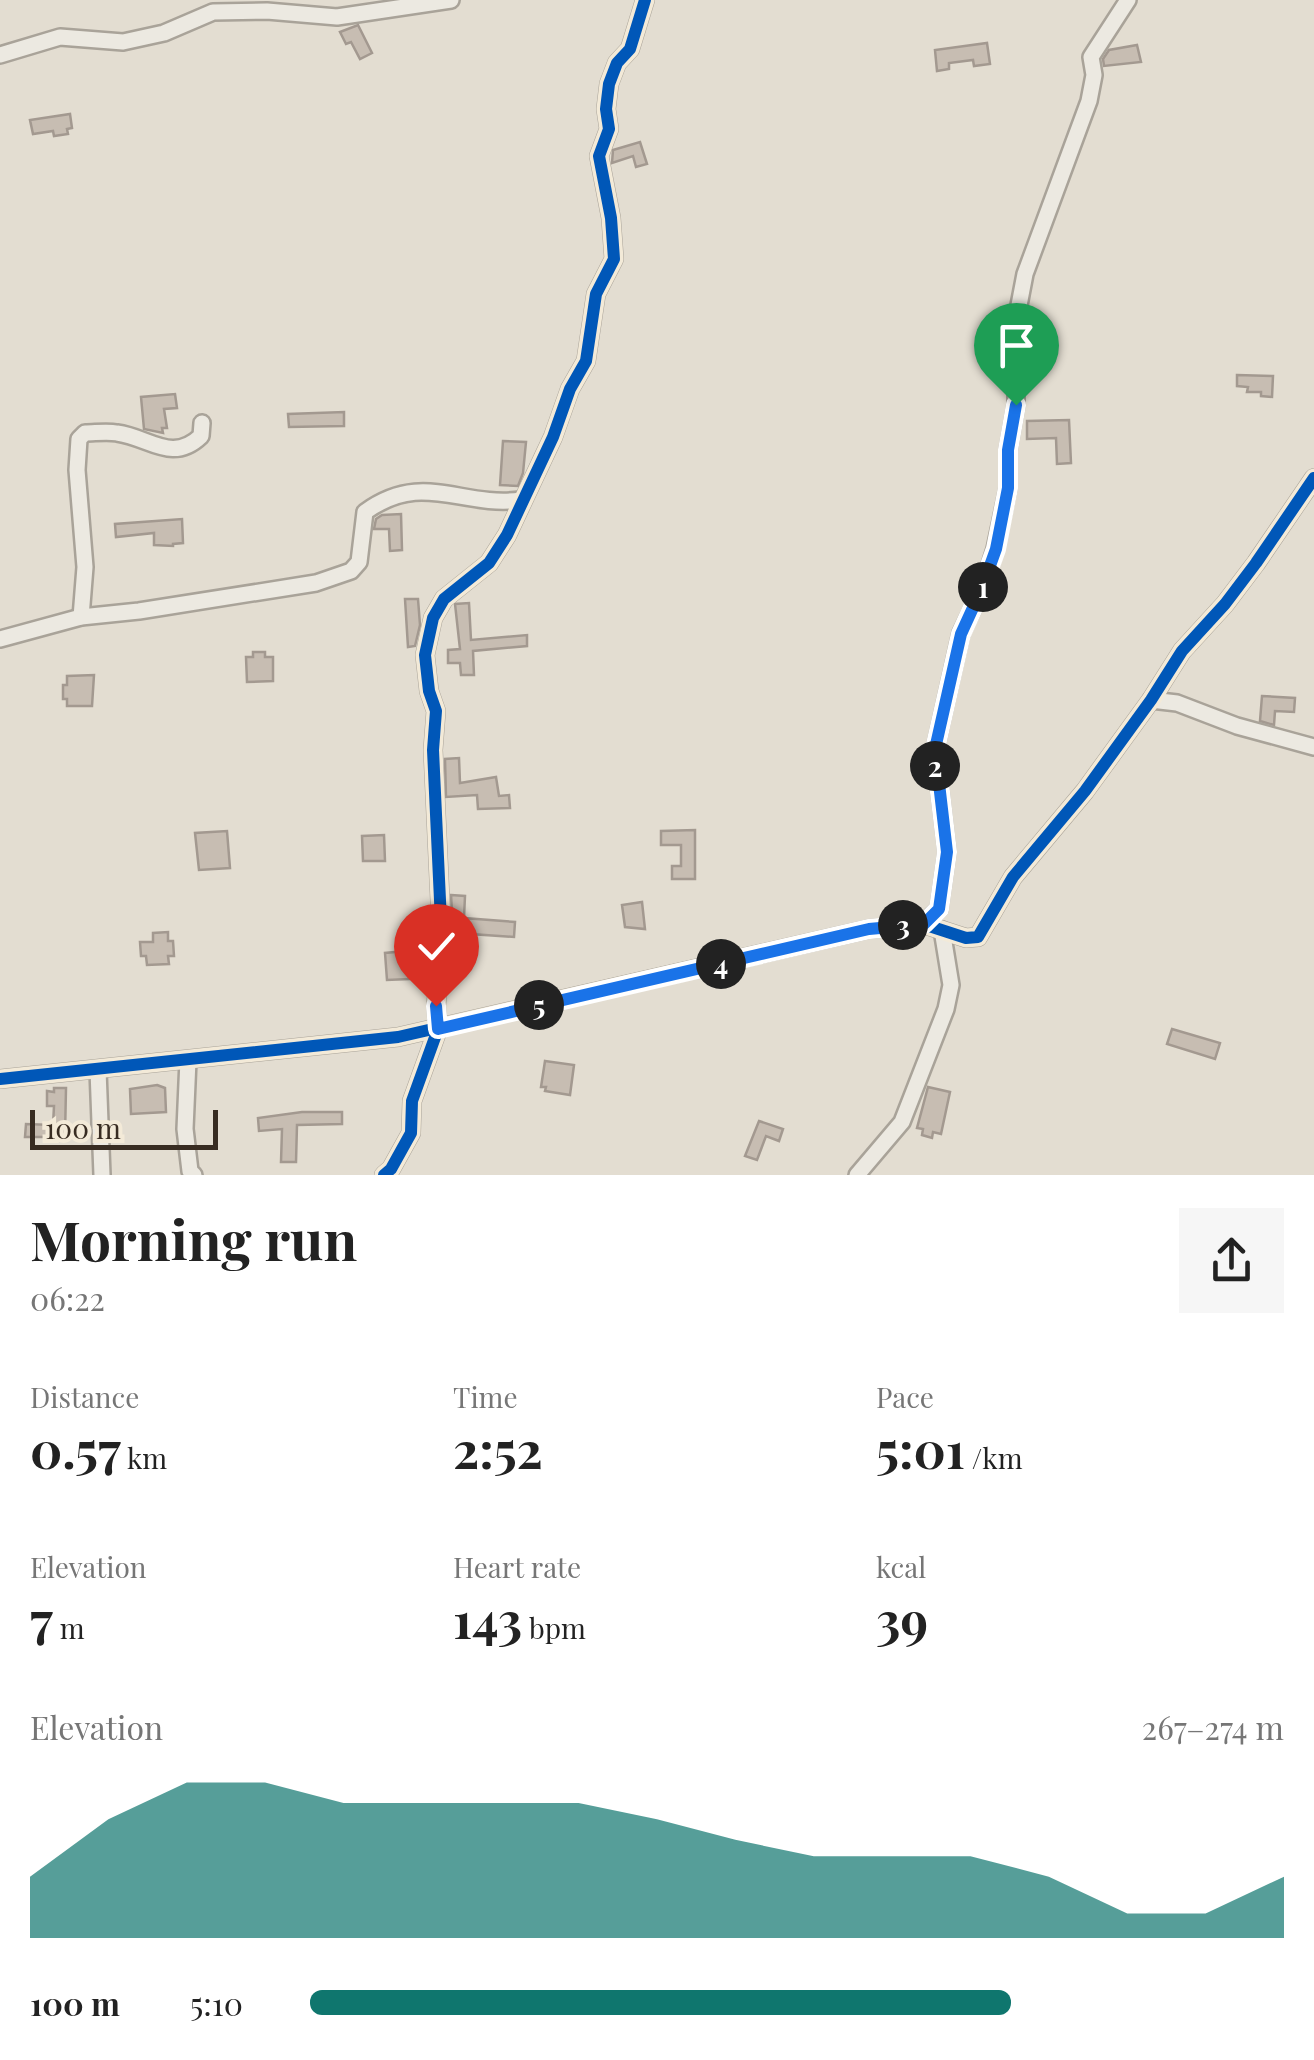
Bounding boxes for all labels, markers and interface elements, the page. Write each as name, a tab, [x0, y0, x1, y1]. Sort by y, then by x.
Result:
pin	[974, 303, 1059, 406]
icon: arrive	[989, 318, 1044, 373]
pin: 1	[958, 562, 1008, 612]
text: 1	[978, 568, 988, 605]
pin: 2	[910, 741, 960, 791]
text: 2	[928, 747, 942, 784]
pin: 3	[878, 900, 928, 950]
pin	[394, 904, 479, 1007]
text: 3	[896, 906, 910, 943]
icon: check	[409, 919, 464, 974]
pin: 4	[696, 939, 746, 989]
text: 4	[714, 945, 728, 982]
pin: 5	[514, 980, 564, 1030]
text: 5	[533, 986, 545, 1023]
scale bar	[30, 1105, 218, 1150]
text: 100 m	[45, 1109, 121, 1146]
text: Morning run	[30, 1201, 357, 1275]
button: share	[1179, 1208, 1284, 1313]
text: 06:22	[30, 1276, 105, 1319]
text: Distance	[30, 1378, 139, 1415]
text: Time	[453, 1378, 518, 1415]
text: Pace	[876, 1378, 934, 1415]
text: 0.57	[30, 1415, 121, 1482]
text: 2:52	[453, 1415, 543, 1482]
text: 5:01	[876, 1415, 965, 1482]
text: km	[121, 1439, 167, 1476]
text: /km	[965, 1439, 1023, 1476]
text: Elevation	[30, 1548, 146, 1585]
text: Heart rate	[453, 1548, 581, 1585]
text: kcal	[876, 1548, 926, 1585]
text: 7	[30, 1585, 53, 1652]
text: 143	[453, 1585, 522, 1652]
text: 39	[876, 1585, 928, 1652]
text: m	[53, 1609, 85, 1646]
text: bpm	[522, 1609, 586, 1646]
text: Elevation	[30, 1705, 163, 1748]
text: 267–274 m	[1142, 1705, 1284, 1748]
text: 100 m	[30, 1981, 120, 2024]
text: 5:10	[190, 1981, 243, 2024]

